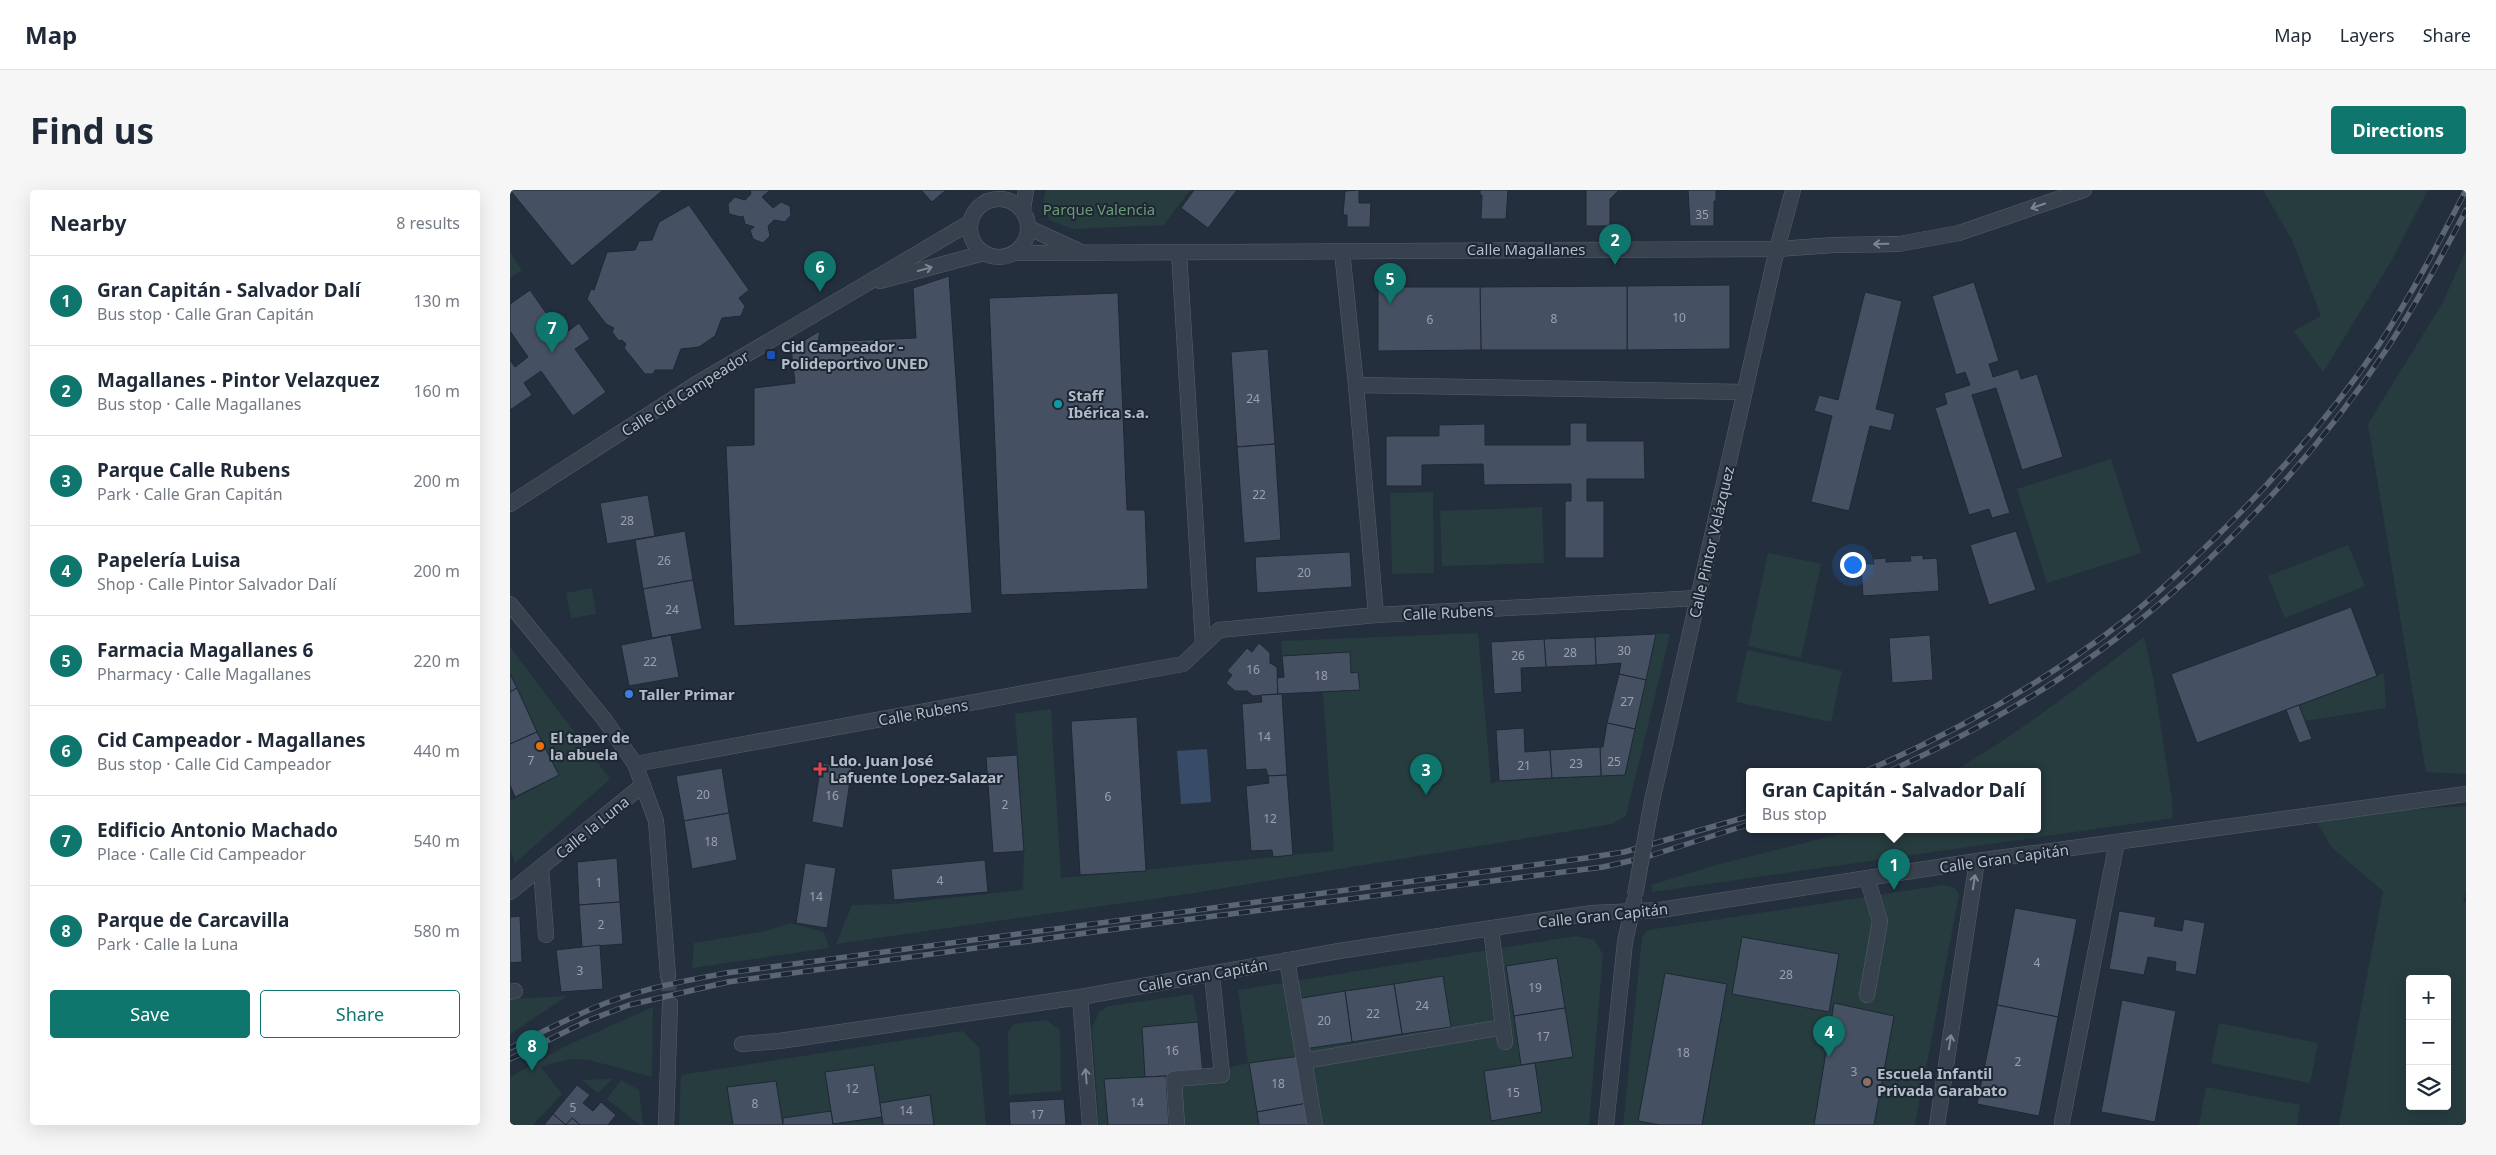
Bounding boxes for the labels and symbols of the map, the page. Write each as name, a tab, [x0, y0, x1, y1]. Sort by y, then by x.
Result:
park label: Parque Valencia	[1043, 199, 1155, 219]
one-way arrow	[2031, 202, 2046, 211]
house number: 35	[1695, 206, 1709, 223]
pin: 2	[1599, 224, 1631, 265]
street label: Calle Magallanes	[1467, 239, 1585, 259]
one-way arrow	[1873, 239, 1890, 249]
pin: 6	[804, 251, 836, 292]
one-way arrow	[917, 263, 933, 273]
pin: 5	[1374, 263, 1406, 304]
house number: 10	[1672, 309, 1686, 326]
house number: 8	[1551, 310, 1558, 327]
house number: 6	[1427, 311, 1434, 328]
pin: 7	[536, 312, 568, 353]
place label: Cid Campeador - Polideportivo UNED	[781, 336, 928, 373]
street label: Calle Cid Campeador	[617, 346, 753, 440]
marker: Cid Campeador - Polideportivo UNED	[765, 349, 777, 361]
place label: Staff Ibérica s.a.	[1068, 385, 1149, 422]
house number: 24	[1246, 390, 1260, 407]
marker: Staff Ibérica s.a.	[1052, 398, 1064, 410]
street label: Calle Pintor Velázquez	[1684, 464, 1738, 620]
house number: 22	[1252, 486, 1266, 503]
house number: 28	[620, 512, 634, 529]
house number: 26	[657, 552, 671, 569]
your location	[1840, 552, 1866, 578]
house number: 20	[1297, 564, 1311, 581]
street label: Calle Rubens	[1402, 600, 1494, 624]
house number: 24	[665, 601, 679, 618]
house number: 30	[1617, 642, 1631, 659]
house number: 28	[1563, 644, 1577, 661]
house number: 26	[1511, 647, 1525, 664]
house number: 22	[643, 653, 657, 670]
house number: 16	[1246, 661, 1260, 678]
house number: 18	[1314, 667, 1328, 684]
place label: Taller Primar	[639, 684, 735, 704]
marker: Taller Primar	[623, 688, 635, 700]
house number: 27	[1620, 693, 1634, 710]
street label: Calle Rubens	[877, 694, 969, 730]
place label: El taper de la abuela	[550, 727, 630, 764]
house number: 14	[1257, 728, 1271, 745]
marker: El taper de la abuela	[534, 740, 546, 752]
place label: Ldo. Juan José Lafuente Lopez-Salazar	[830, 750, 1003, 787]
house number: 7	[528, 752, 535, 769]
house number: 25	[1607, 753, 1621, 770]
pin: 3	[1410, 754, 1442, 795]
house number: 23	[1569, 755, 1583, 772]
house number: 21	[1517, 757, 1531, 774]
marker: Ldo. Juan José Lafuente Lopez-Salazar	[814, 763, 826, 775]
house number: 20	[696, 786, 710, 803]
house number: 16	[825, 787, 839, 804]
house number: 6	[1105, 788, 1112, 805]
street label: Calle la Luna	[551, 791, 633, 863]
house number: 2	[1002, 796, 1009, 813]
house number: 12	[1263, 810, 1277, 827]
house number: 18	[704, 833, 718, 850]
street label: Calle Gran Capitán	[1938, 839, 2070, 877]
pin: 1	[1878, 849, 1910, 890]
house number: 4	[937, 872, 944, 889]
house number: 1	[596, 874, 602, 891]
one-way arrow	[1970, 874, 1980, 890]
house number: 14	[809, 888, 823, 905]
street label: Calle Gran Capitán	[1537, 898, 1669, 932]
house number: 2	[598, 916, 605, 933]
street label: Calle Gran Capitán	[1137, 954, 1269, 996]
house number: 4	[2034, 954, 2041, 971]
house number: 3	[577, 962, 584, 979]
house number: 28	[1779, 966, 1793, 983]
house number: 19	[1528, 979, 1542, 996]
house number: 24	[1415, 997, 1429, 1014]
house number: 22	[1366, 1005, 1380, 1022]
house number: 20	[1317, 1012, 1331, 1029]
pin: 4	[1813, 1016, 1845, 1057]
house number: 17	[1536, 1028, 1550, 1045]
pin: 8	[516, 1030, 548, 1071]
one-way arrow	[1945, 1035, 1955, 1051]
house number: 16	[1165, 1042, 1179, 1059]
house number: 18	[1676, 1044, 1690, 1061]
house number: 2	[2015, 1053, 2022, 1070]
house number: 3	[1851, 1063, 1858, 1080]
place label: Escuela Infantil Privada Garabato	[1877, 1063, 2007, 1100]
one-way arrow	[1082, 1069, 1091, 1085]
house number: 18	[1271, 1075, 1285, 1092]
marker: Escuela Infantil Privada Garabato	[1861, 1076, 1873, 1088]
house number: 12	[845, 1080, 859, 1097]
house number: 15	[1506, 1084, 1520, 1101]
house number: 14	[1130, 1094, 1144, 1111]
house number: 8	[752, 1095, 759, 1112]
house number: 5	[570, 1099, 577, 1116]
house number: 14	[899, 1102, 913, 1119]
house number: 17	[1030, 1106, 1044, 1123]

